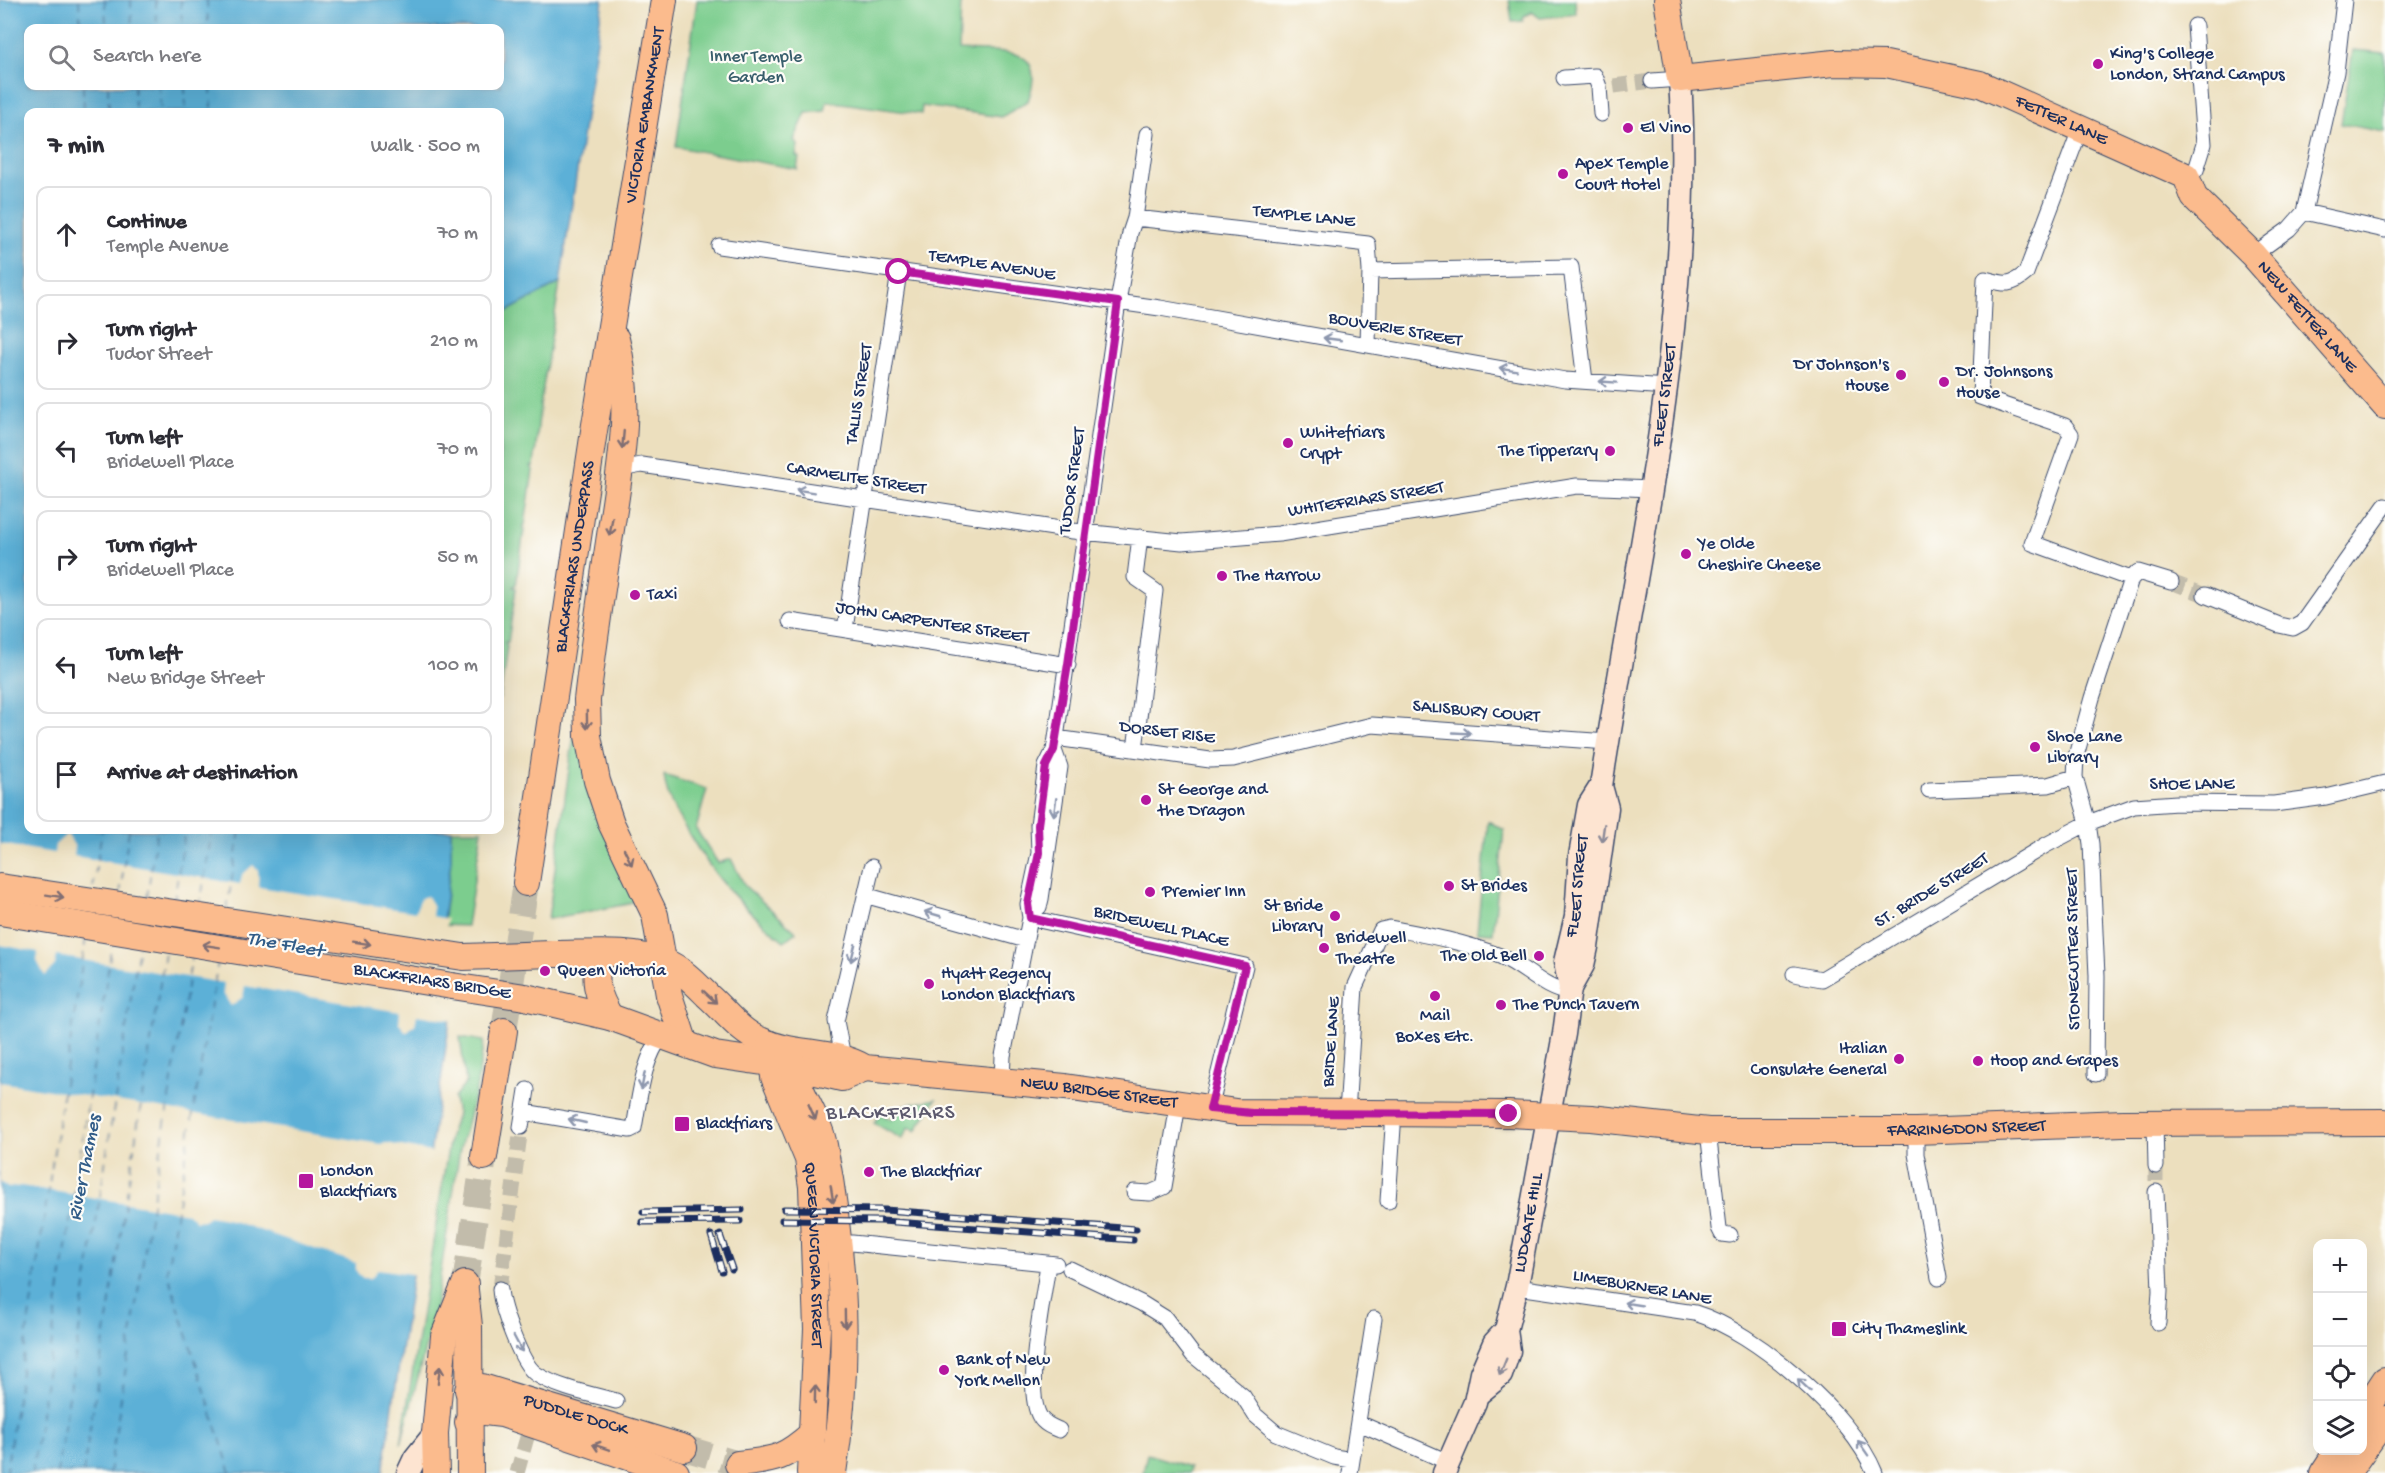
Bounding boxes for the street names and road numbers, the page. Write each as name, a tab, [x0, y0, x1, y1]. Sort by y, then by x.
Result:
street label: VICTORIA EMBANKMENT	[620, 25, 670, 206]
street label: FETTER LANE	[2011, 90, 2112, 150]
street label: TEMPLE LANE	[1251, 201, 1357, 233]
street label: TEMPLE AVENUE	[926, 245, 1058, 286]
street label: NEW FETTER LANE	[2252, 256, 2362, 378]
street label: BOUVERIE STREET	[1326, 308, 1464, 352]
street label: TALLIS STREET	[842, 341, 878, 447]
street label: FLEET STREET	[1647, 342, 1682, 449]
street label: TUDOR STREET	[1055, 425, 1091, 537]
street label: CARMELITE STREET	[785, 458, 928, 501]
street label: BLACKFRIARS UNDERPASS	[550, 459, 600, 655]
street label: WHITEFRIARS STREET	[1286, 477, 1447, 523]
street label: JOHN CARPENTER STREET	[834, 597, 1031, 649]
street label: SALISBURY COURT	[1412, 696, 1541, 728]
street label: DORSET RISE	[1117, 717, 1217, 749]
street label: SHOE LANE	[2149, 775, 2235, 796]
street label: FLEET STREET	[1560, 832, 1594, 941]
street label: ST. BRIDE STREET	[1871, 848, 1994, 933]
street label: STONECUTTER STREET	[2062, 867, 2086, 1030]
street label: BRIDEWELL PLACE	[1090, 901, 1231, 953]
street label: BLACKFRIARS BRIDGE	[351, 959, 513, 1005]
street label: BRIDE LANE	[1318, 995, 1346, 1089]
street label: NEW BRIDGE STREET	[1019, 1072, 1180, 1114]
street label: FARRINGDON STREET	[1886, 1115, 2047, 1142]
street label: QUEEN VICTORIA STREET	[798, 1161, 828, 1349]
street label: LUDGATE HILL	[1509, 1170, 1549, 1274]
street label: LIMEBURNER LANE	[1571, 1265, 1714, 1311]
street label: PUDDLE DOCK	[520, 1389, 632, 1442]

